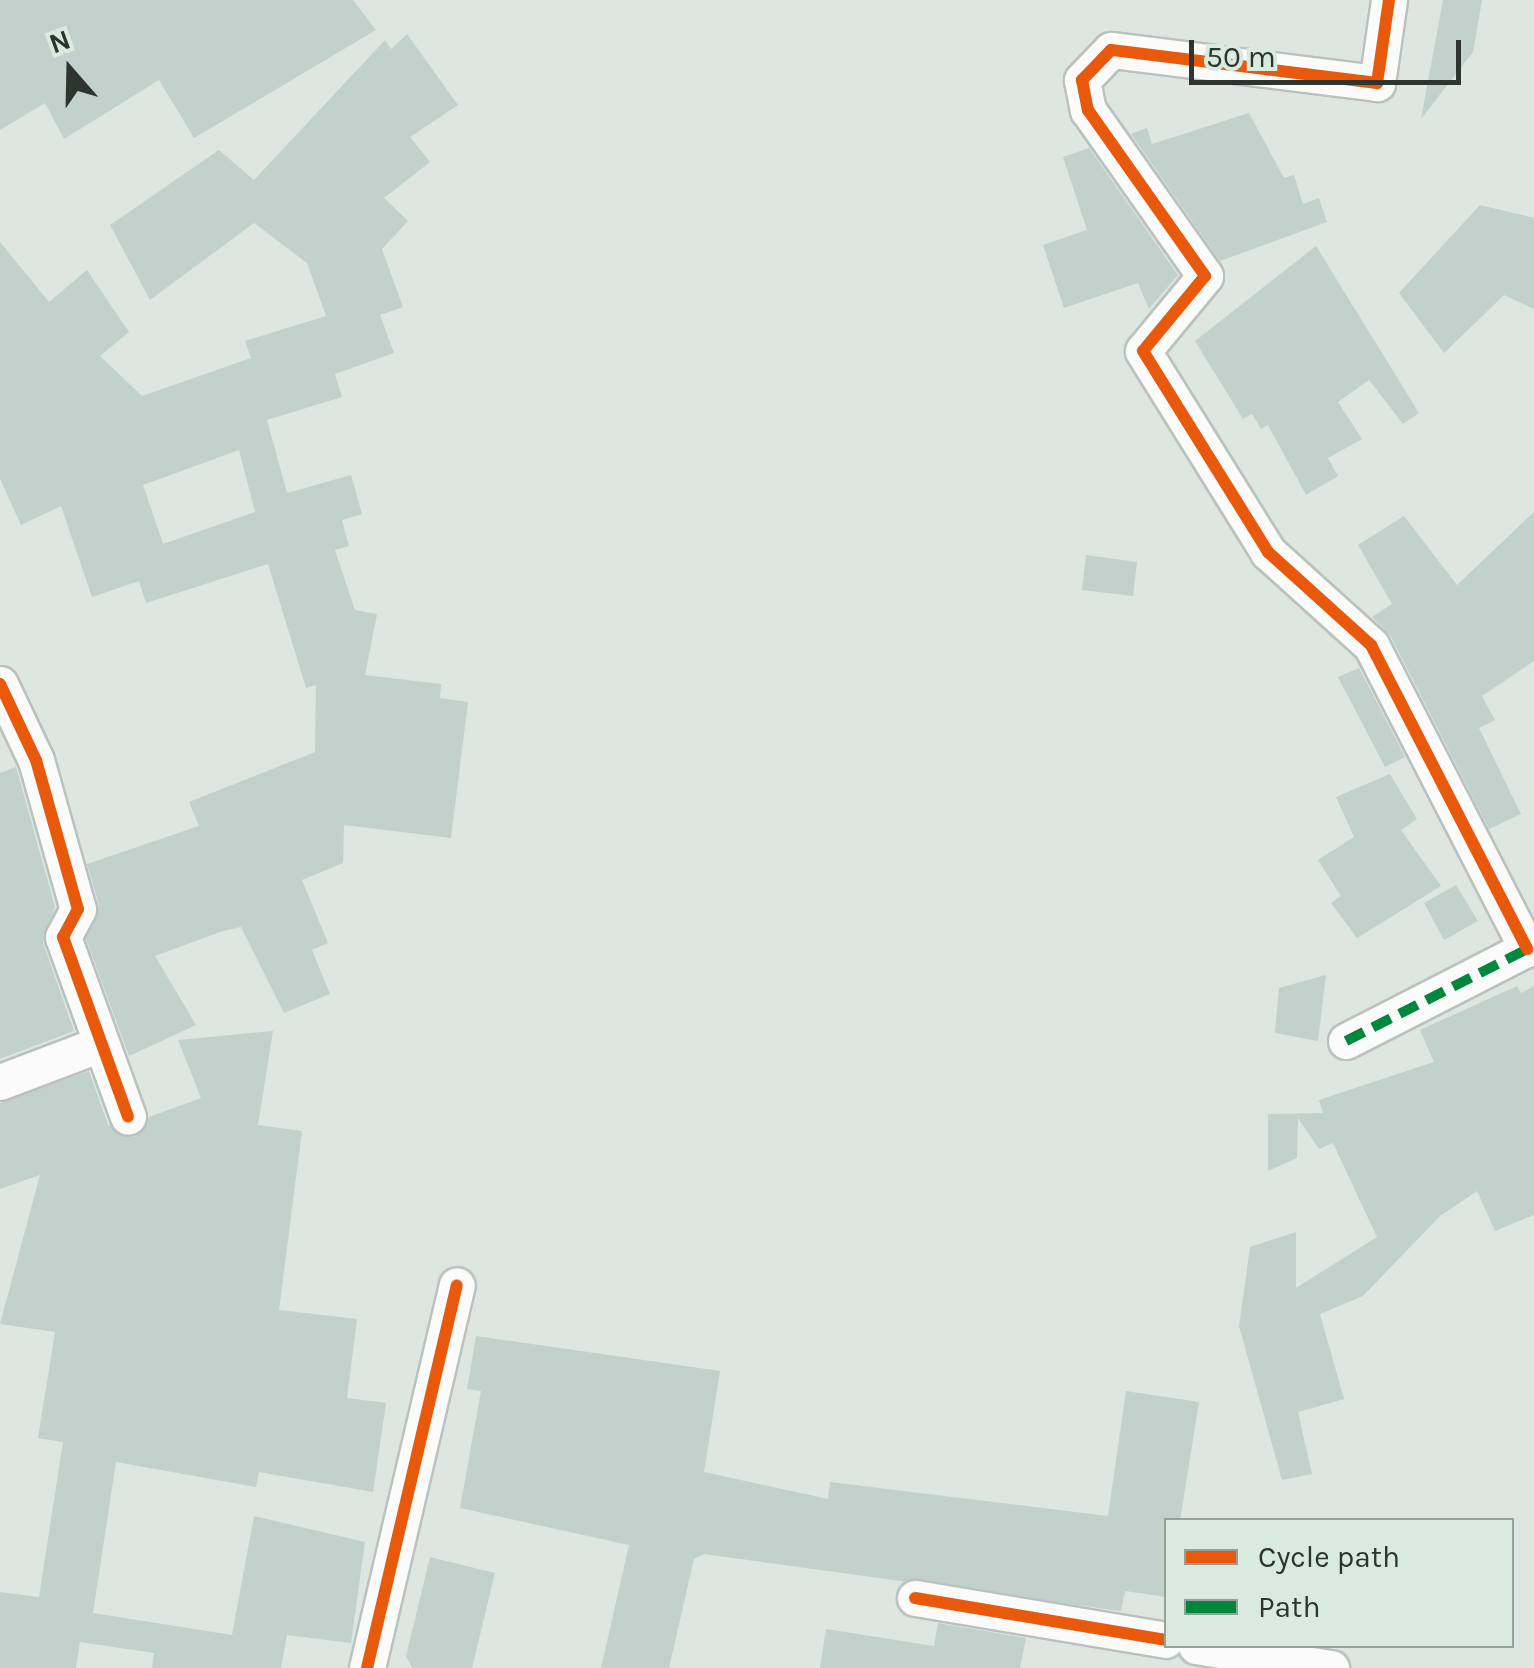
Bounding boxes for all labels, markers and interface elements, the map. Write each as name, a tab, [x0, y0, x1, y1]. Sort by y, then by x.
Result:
north arrow	[20, 20, 120, 120]
scale bar	[1194, 20, 1466, 82]
text: N	[44, 22, 75, 60]
text: 50 m	[1206, 39, 1276, 75]
legend	[1164, 1518, 1514, 1648]
text: Cycle path	[1258, 1539, 1400, 1575]
text: Path	[1258, 1589, 1321, 1625]

